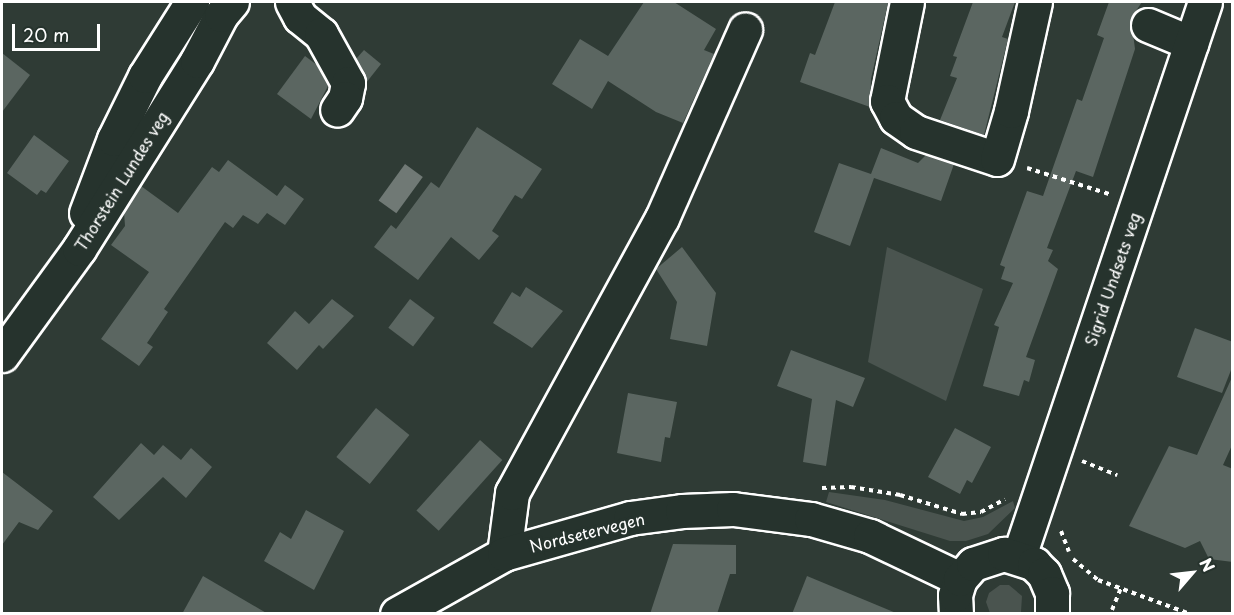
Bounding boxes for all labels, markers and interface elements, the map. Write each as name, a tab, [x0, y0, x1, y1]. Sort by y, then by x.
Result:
scale bar	[15, 12, 104, 50]
text: 20 m	[23, 21, 69, 48]
street label: Thorstein Lundes veg	[70, 107, 172, 255]
street label: Sigrid Undsets veg	[1080, 209, 1144, 349]
street label: Nordsetervegen	[527, 508, 647, 556]
north arrow	[1162, 543, 1222, 603]
text: N	[1194, 553, 1221, 576]

